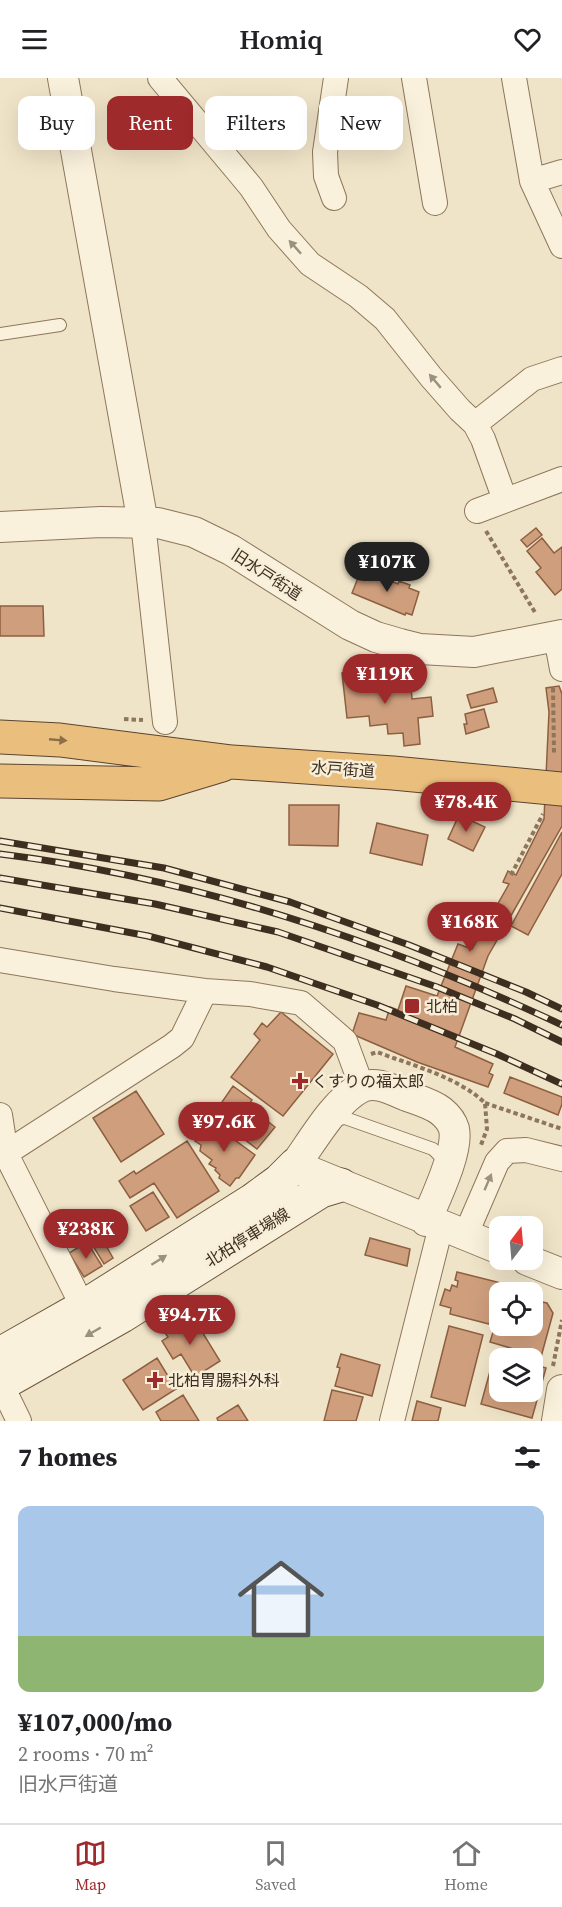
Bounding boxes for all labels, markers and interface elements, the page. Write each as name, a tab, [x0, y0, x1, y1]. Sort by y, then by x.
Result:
text: Homiq	[239, 21, 323, 58]
icon: menu	[18, 23, 51, 56]
icon: heart	[511, 23, 544, 56]
chip: Buy	[18, 96, 95, 150]
chip: Rent	[107, 96, 193, 150]
chip: Filters	[205, 96, 307, 150]
chip: New	[319, 96, 403, 150]
one-way arrow	[289, 240, 302, 255]
one-way arrow	[429, 374, 442, 389]
pin: ¥107K	[345, 542, 429, 593]
street label: 旧水戸街道	[227, 543, 307, 605]
text: ¥107K	[358, 547, 416, 575]
pin: ¥119K	[343, 654, 427, 705]
text: ¥119K	[356, 659, 414, 687]
one-way arrow	[49, 735, 68, 745]
street label: 水戸街道	[310, 756, 376, 782]
pin: ¥78.4K	[417, 782, 515, 833]
text: ¥78.4K	[434, 787, 498, 815]
pin: ¥168K	[428, 902, 512, 953]
text: ¥168K	[441, 907, 499, 935]
place label: 北柏	[426, 995, 458, 1017]
marker: 北柏	[403, 997, 421, 1015]
place label: くすりの福太郎	[312, 1070, 424, 1092]
marker: くすりの福太郎	[293, 1074, 307, 1088]
pin: ¥97.6K	[175, 1102, 273, 1153]
text: ¥97.6K	[192, 1107, 256, 1135]
one-way arrow	[483, 1172, 493, 1190]
street label: 北柏停車場線	[200, 1202, 294, 1272]
pin: ¥238K	[44, 1209, 128, 1260]
text: ¥238K	[57, 1214, 115, 1242]
north arrow	[489, 1216, 543, 1270]
map controls	[489, 1216, 543, 1402]
one-way arrow	[151, 1254, 167, 1265]
button: locate	[489, 1282, 543, 1336]
pin: ¥94.7K	[141, 1295, 239, 1346]
text: ¥94.7K	[158, 1300, 222, 1328]
one-way arrow	[85, 1327, 102, 1337]
button: layers	[489, 1348, 543, 1402]
place label: 北柏胃腸科外科	[168, 1369, 280, 1391]
marker: 北柏胃腸科外科	[146, 1371, 164, 1389]
text: 7 homes	[18, 1439, 117, 1475]
icon: filters	[511, 1441, 544, 1474]
icon: home	[227, 1545, 335, 1653]
text: ¥107,000/mo	[18, 1704, 172, 1740]
text: 2 rooms · 70 m²	[18, 1740, 154, 1768]
text: 旧水戸街道	[18, 1770, 118, 1798]
tab: Map	[74, 1837, 107, 1895]
tab: Saved	[255, 1837, 296, 1895]
tab: Home	[444, 1837, 488, 1895]

